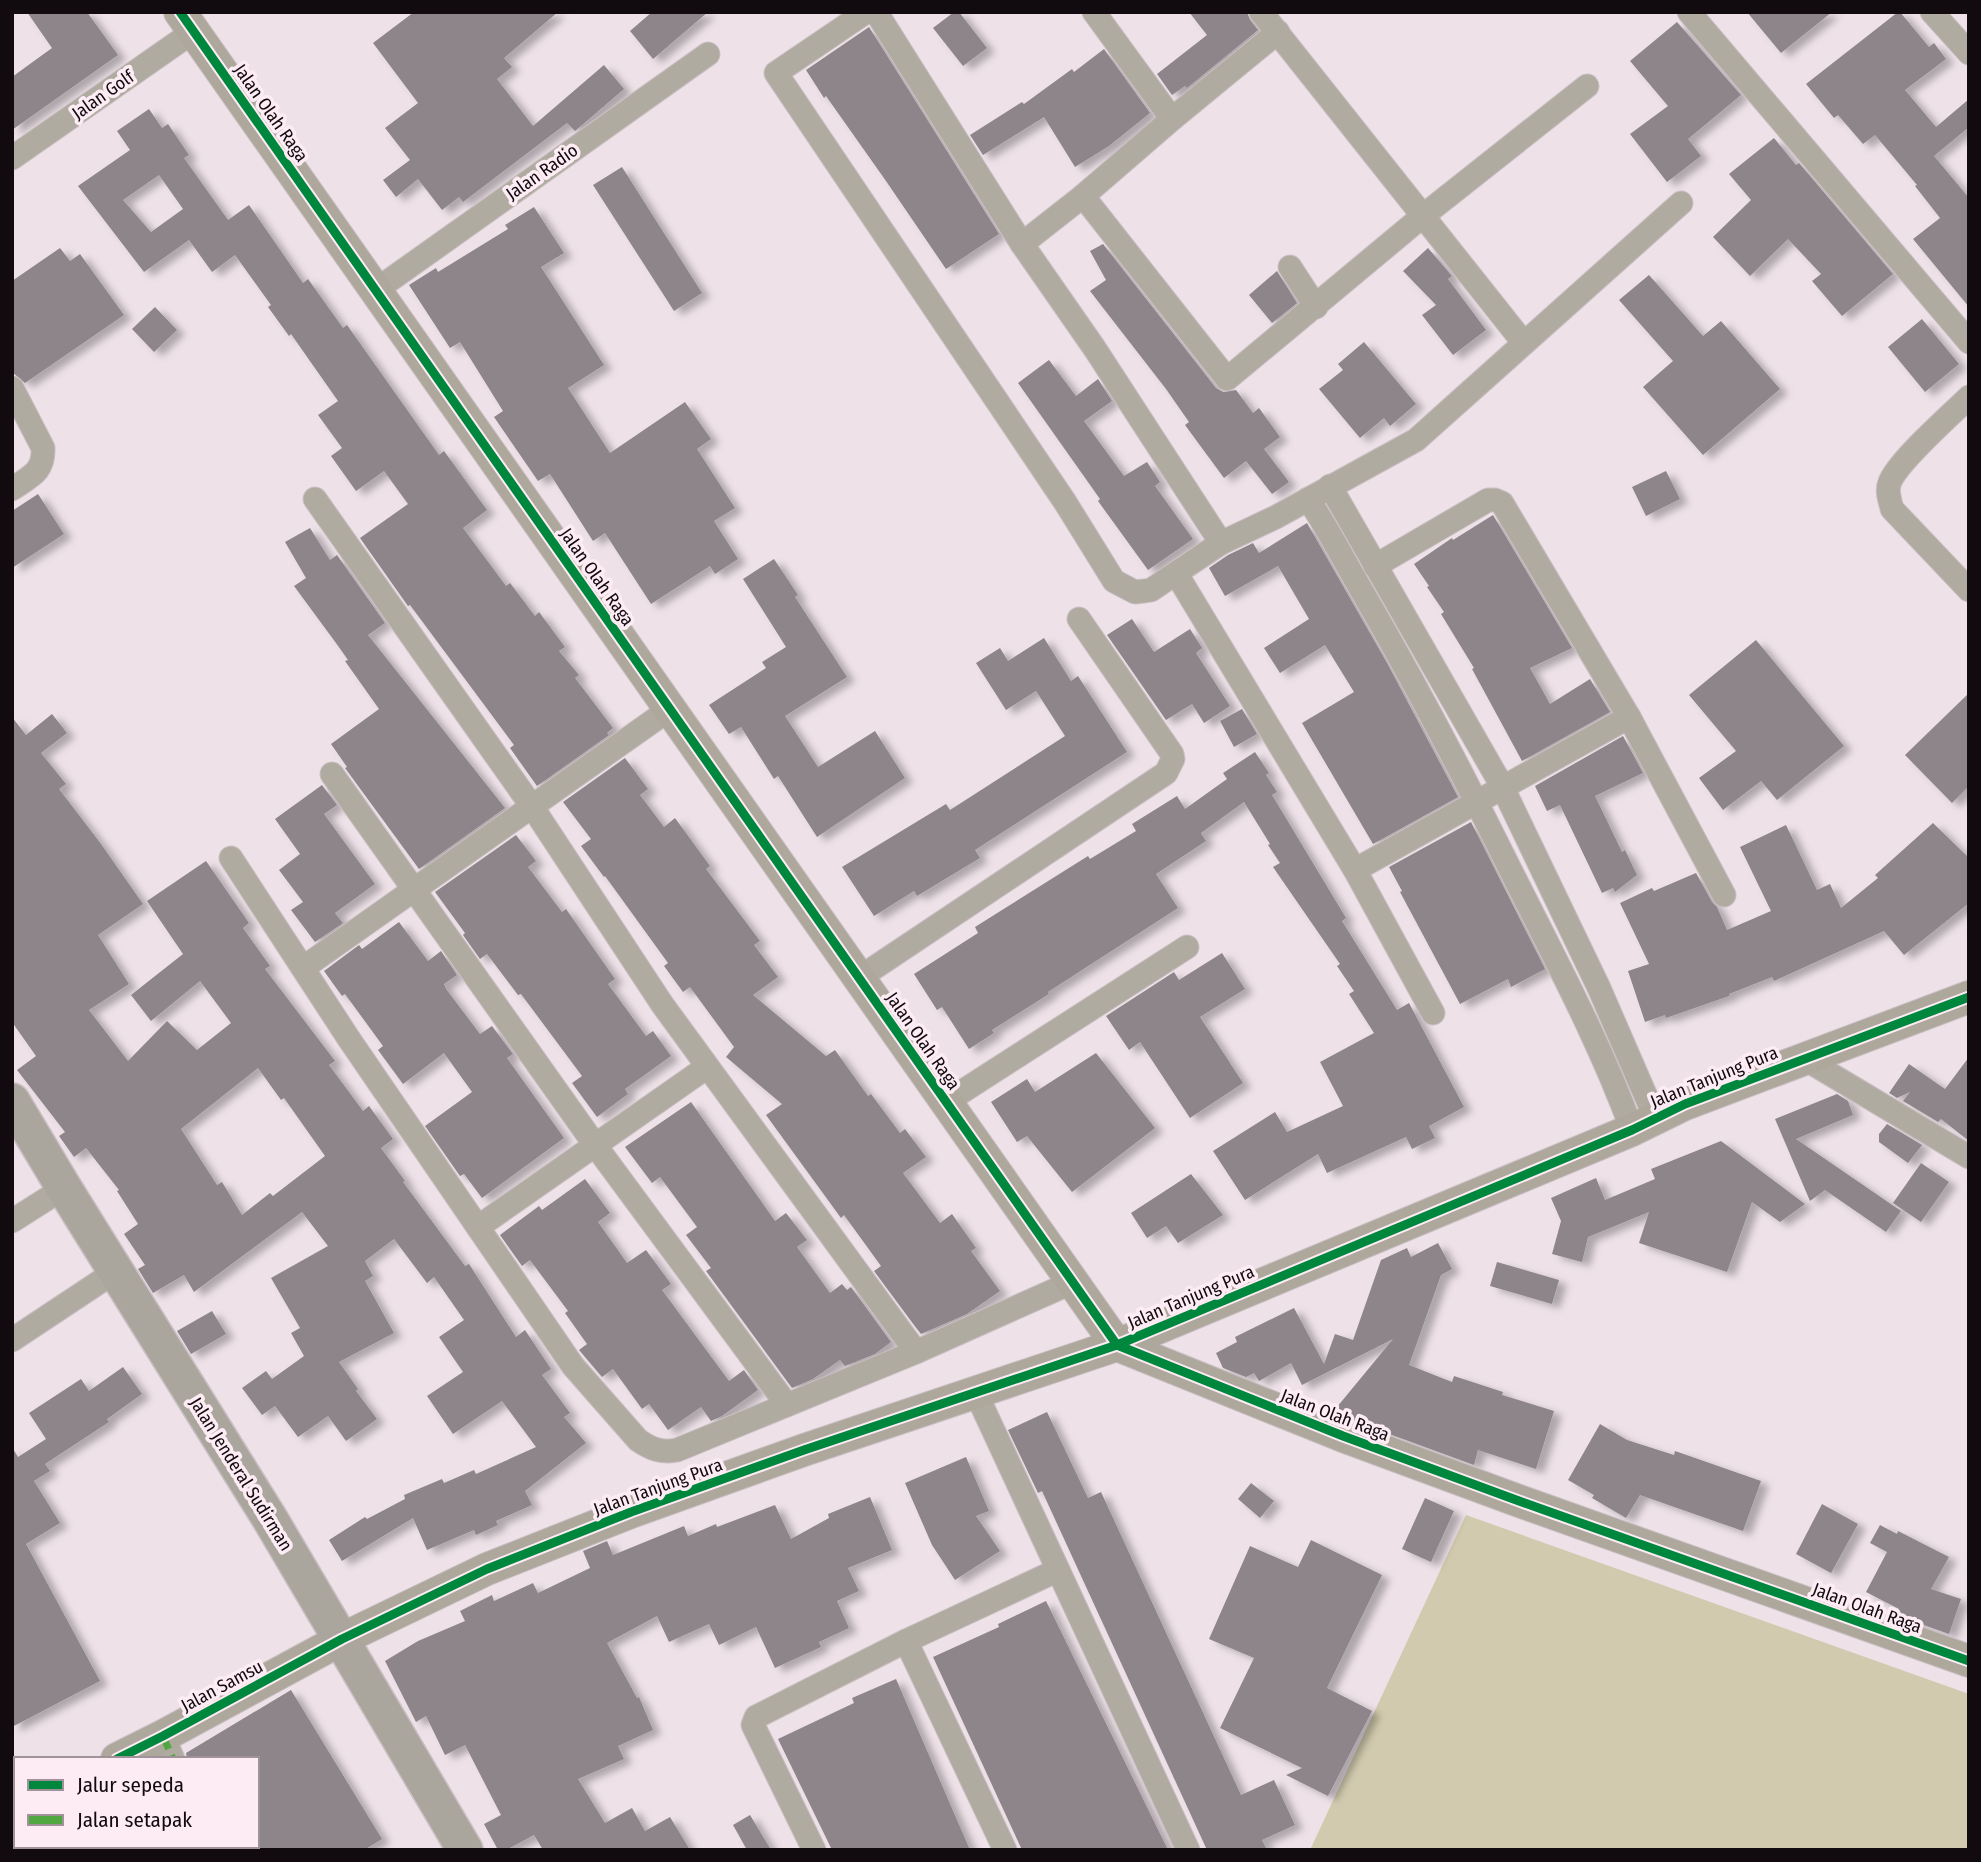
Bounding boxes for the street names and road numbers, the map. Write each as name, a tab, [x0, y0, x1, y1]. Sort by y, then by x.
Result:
street label: Jalan Olah Raga	[229, 60, 313, 166]
street label: Jalan Golf	[68, 65, 140, 124]
street label: Jalan Radio	[502, 139, 582, 205]
street label: Jalan Olah Raga	[555, 524, 639, 630]
street label: Jalan Olah Raga	[881, 988, 965, 1094]
street label: Jalan Tanjung Pura	[1647, 1041, 1781, 1113]
street label: Jalan Tanjung Pura	[1124, 1260, 1258, 1334]
street label: Jalan Olah Raga	[1278, 1384, 1393, 1446]
street label: Jalan Jenderal Sudirman	[185, 1393, 297, 1555]
street label: Jalan Tanjung Pura	[591, 1453, 726, 1521]
street label: Jalan Olah Raga	[1809, 1578, 1925, 1638]
street label: Jalan Samsu	[177, 1655, 267, 1717]

